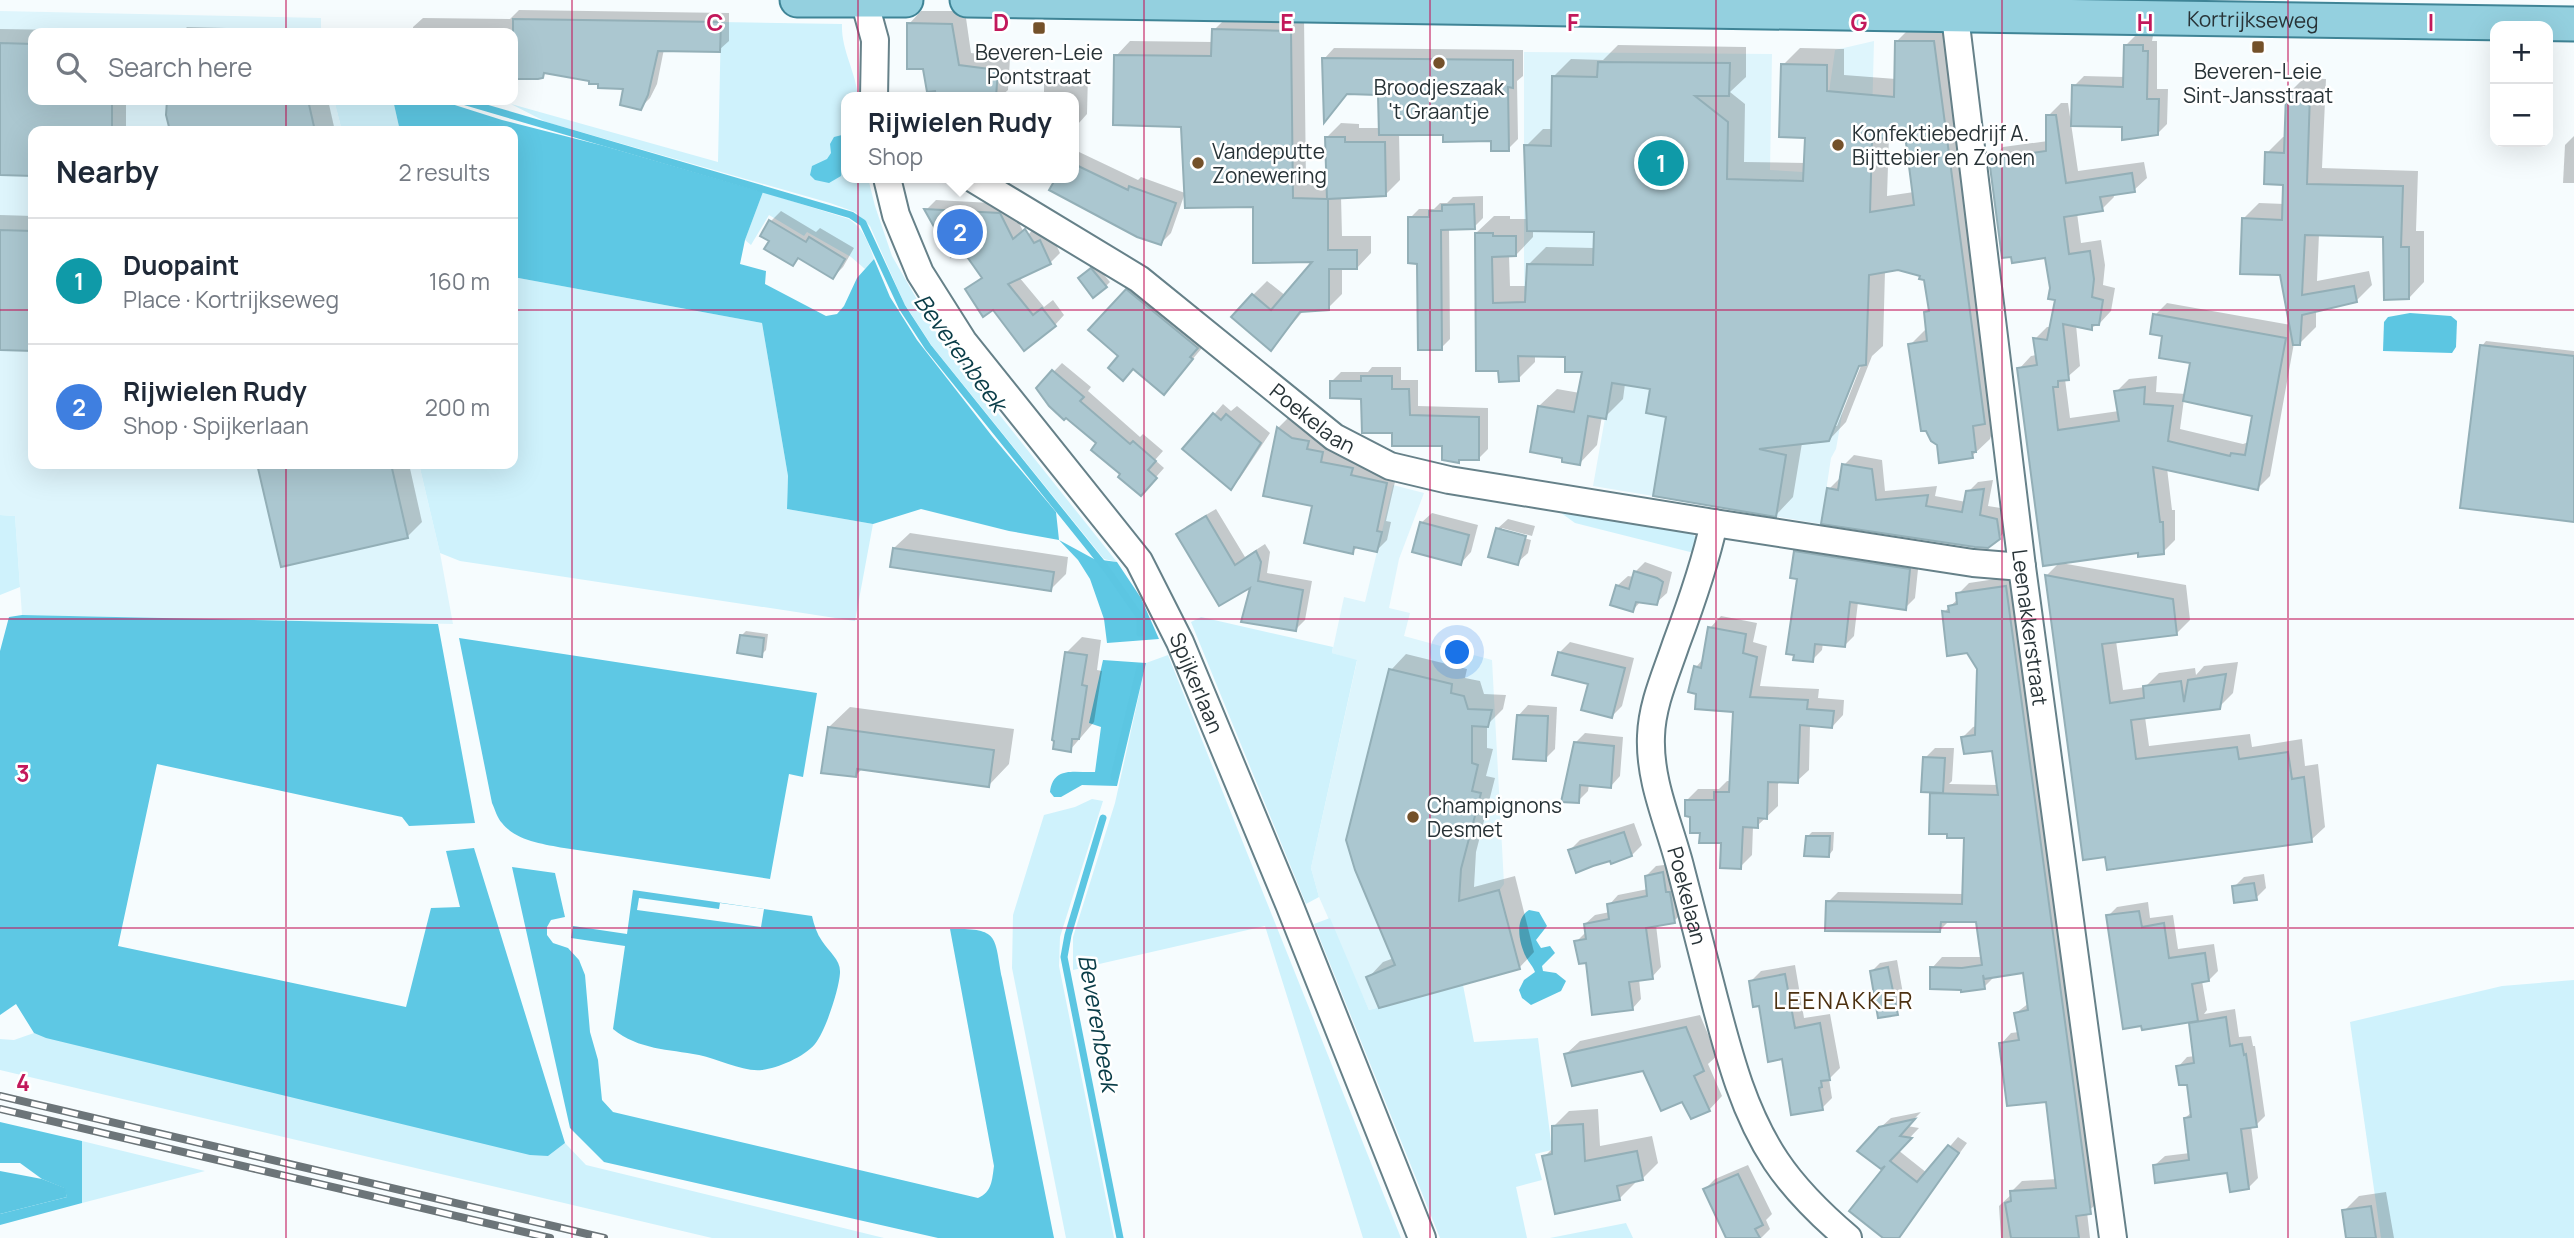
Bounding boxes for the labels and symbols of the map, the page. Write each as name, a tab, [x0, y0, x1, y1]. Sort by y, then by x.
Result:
street label: Kortrijkseweg	[2187, 4, 2319, 34]
text: C	[707, 6, 724, 38]
text: D	[993, 6, 1009, 38]
text: E	[1280, 6, 1294, 38]
text: F	[1567, 6, 1579, 38]
text: G	[1851, 6, 1868, 38]
text: H	[2137, 6, 2153, 38]
text: I	[2428, 6, 2434, 38]
marker: Beveren-Leie Pontstraat	[1031, 20, 1047, 36]
place label: Beveren-Leie Pontstraat	[975, 38, 1103, 90]
marker: Beveren-Leie Sint-Jansstraat	[2250, 39, 2266, 55]
marker: Broodjeszaak 't Graantje	[1431, 55, 1447, 71]
place label: Beveren-Leie Sint-Jansstraat	[2183, 57, 2333, 109]
place label: Broodjeszaak 't Graantje	[1374, 73, 1505, 125]
place label: Konfektiebedrijf A. Bijttebier en Zonen	[1852, 119, 2035, 171]
place label: Vandeputte Zonewering	[1212, 137, 1327, 189]
pin: 1	[1638, 137, 1684, 189]
marker: Konfektiebedrijf A. Bijttebier en Zonen	[1830, 137, 1846, 153]
marker: Vandeputte Zonewering	[1190, 155, 1206, 171]
pin: 2	[937, 206, 983, 258]
water label: Beverenbeek	[907, 287, 1017, 420]
street label: Poekelaan	[1264, 377, 1360, 460]
street label: Leenakkerstraat	[2006, 548, 2055, 707]
street label: Spijkerlaan	[1163, 628, 1230, 737]
your location	[1440, 635, 1474, 669]
text: 3	[16, 757, 30, 789]
place label: Champignons Desmet	[1427, 791, 1562, 843]
marker: Champignons Desmet	[1405, 809, 1421, 825]
street label: Poekelaan	[1661, 843, 1714, 948]
water label: Beverenbeek	[1071, 952, 1127, 1098]
district label: LEENAKKER	[1773, 984, 1915, 1016]
text: 4	[16, 1066, 30, 1098]

